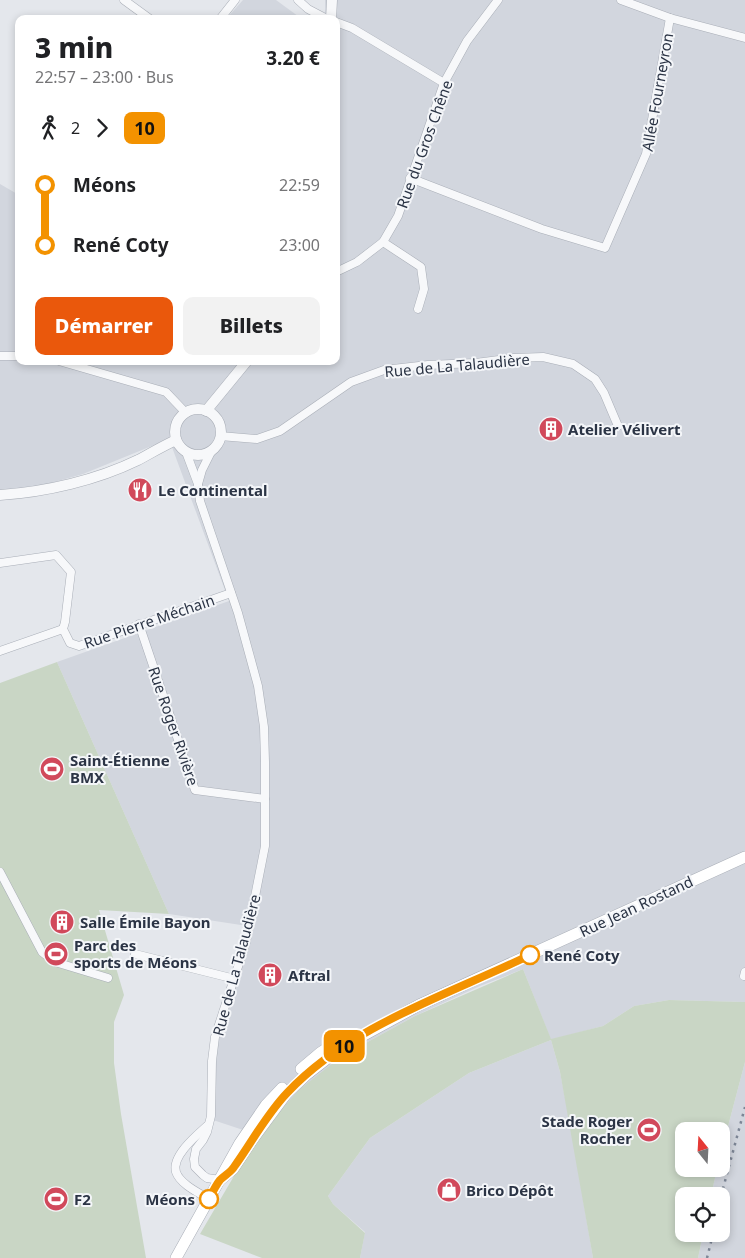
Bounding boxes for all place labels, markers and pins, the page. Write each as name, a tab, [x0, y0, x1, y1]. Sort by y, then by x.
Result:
building icon: Atelier Vélivert	[538, 416, 564, 442]
place label: Atelier Vélivert	[568, 419, 681, 439]
restaurant icon: Le Continental	[127, 477, 153, 503]
place label: Le Continental	[158, 480, 267, 500]
place label: Saint-Étienne BMX	[70, 750, 170, 787]
sports icon: Saint-Étienne BMX	[39, 756, 65, 782]
building icon: Salle Émile Bayon	[49, 909, 75, 935]
place label: Salle Émile Bayon	[80, 912, 211, 932]
place label: Parc des sports de Méons	[74, 935, 197, 972]
sports icon: Parc des sports de Méons	[43, 941, 69, 967]
marker: René Coty	[520, 945, 540, 965]
place label: René Coty	[544, 945, 620, 965]
building icon: Aftral	[257, 962, 283, 988]
place label: Aftral	[288, 965, 331, 985]
place label: Stade Roger Rocher	[542, 1111, 632, 1148]
sports icon: Stade Roger Rocher	[636, 1117, 662, 1143]
shop icon: Brico Dépôt	[436, 1177, 462, 1203]
place label: Brico Dépôt	[466, 1180, 554, 1200]
sports icon: F2	[43, 1186, 69, 1212]
place label: F2	[74, 1189, 91, 1209]
place label: Méons	[145, 1189, 195, 1209]
marker: Méons	[199, 1189, 219, 1209]

